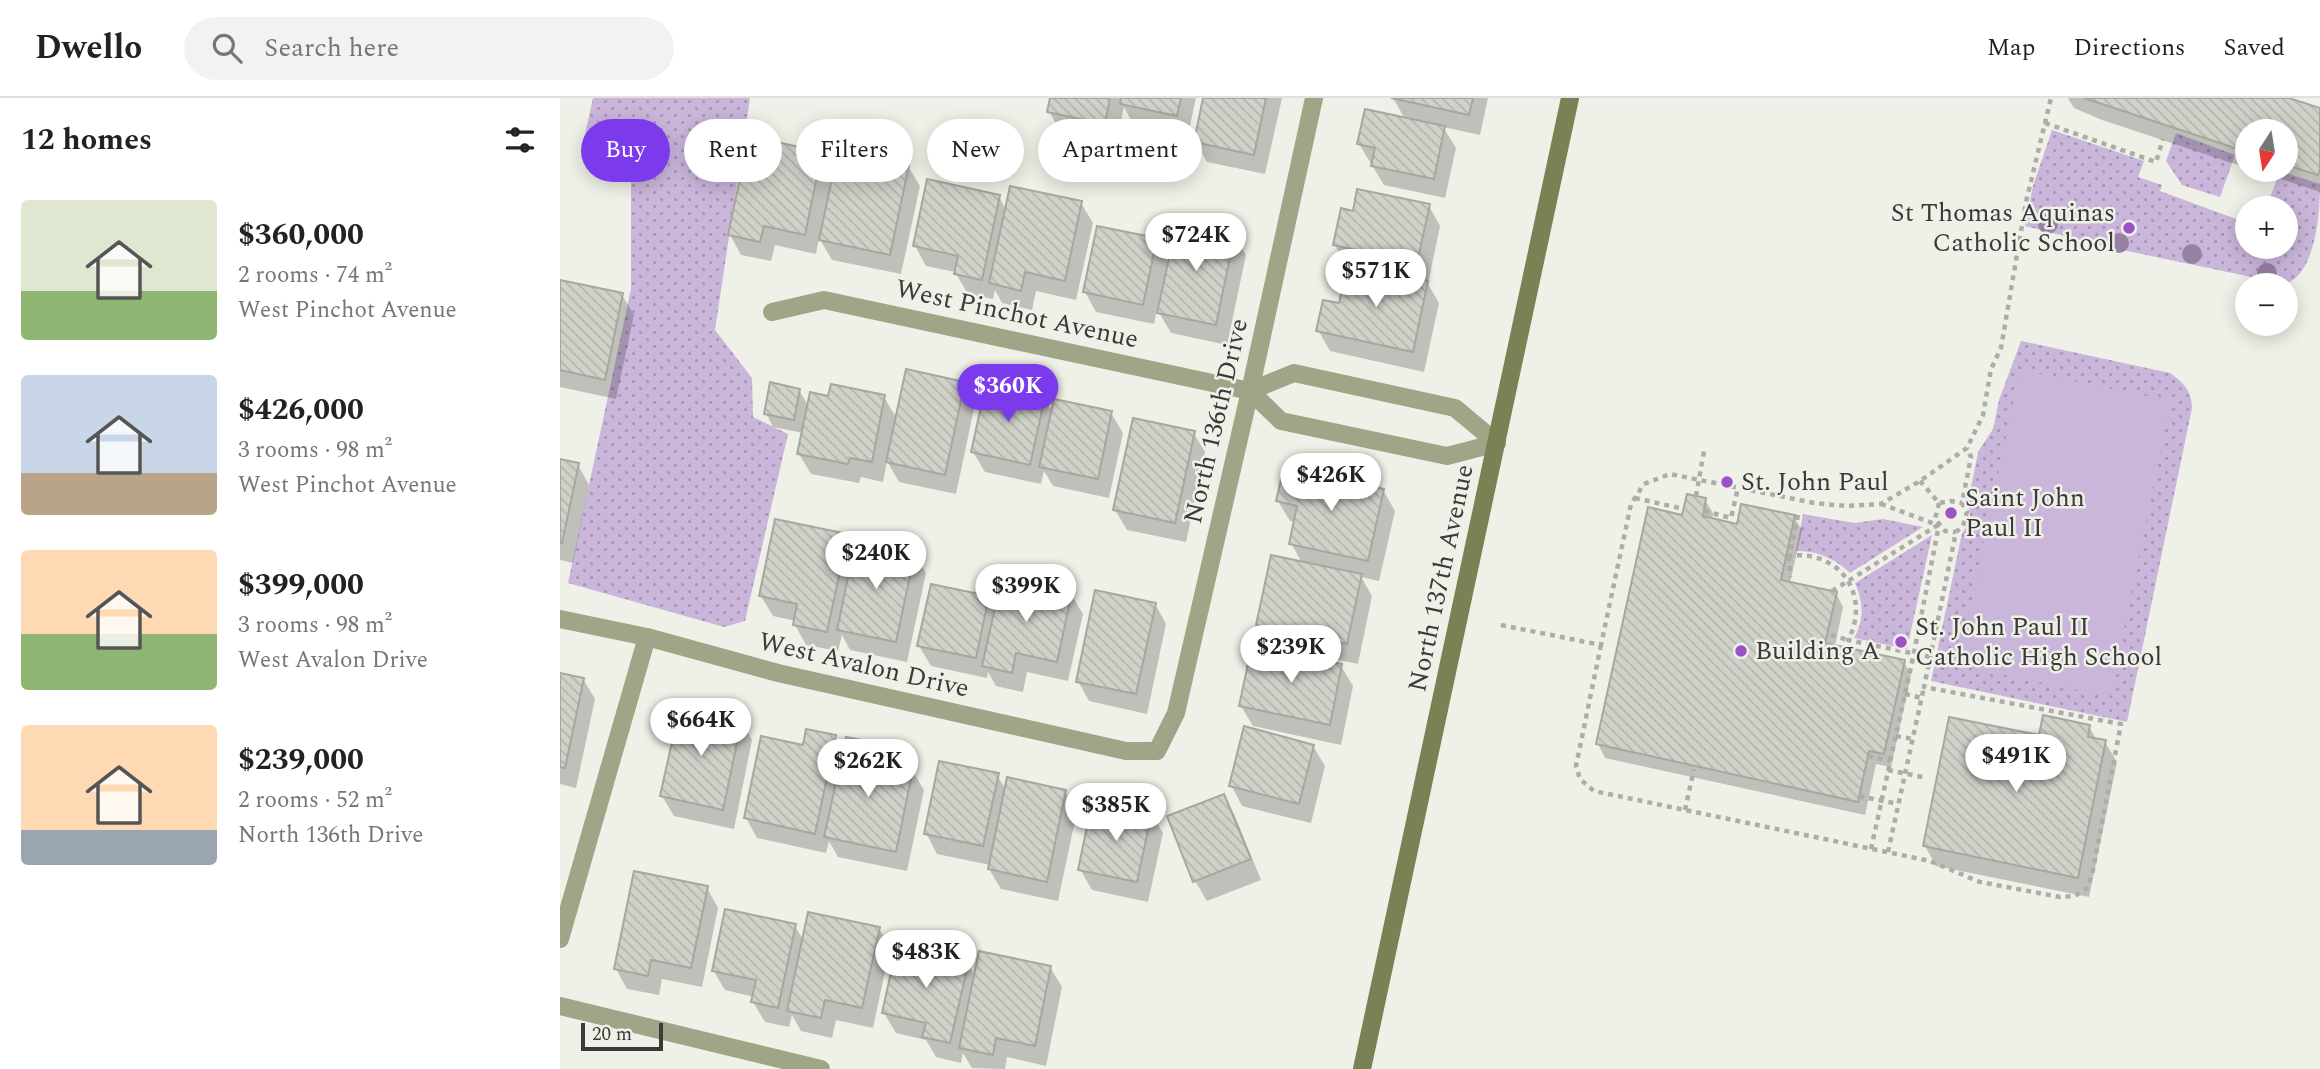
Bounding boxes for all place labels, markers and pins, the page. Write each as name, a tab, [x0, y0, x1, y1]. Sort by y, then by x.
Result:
place label: St Thomas Aquinas Catholic School	[1891, 193, 2115, 263]
pin: $724K	[1147, 214, 1245, 273]
marker: St Thomas Aquinas Catholic School	[2121, 220, 2137, 236]
pin: $571K	[1327, 250, 1425, 309]
pin: $360K	[959, 364, 1057, 424]
pin: $426K	[1282, 454, 1380, 513]
place label: St. John Paul	[1741, 462, 1889, 502]
marker: St. John Paul	[1719, 474, 1735, 490]
place label: Saint John Paul II	[1965, 478, 2085, 548]
marker: Saint John Paul II	[1943, 505, 1959, 521]
pin: $240K	[827, 532, 925, 591]
pin: $399K	[977, 564, 1075, 624]
place label: St. John Paul II Catholic High School	[1915, 607, 2162, 677]
pin: $239K	[1242, 626, 1340, 685]
place label: Building A	[1755, 631, 1880, 671]
marker: St. John Paul II Catholic High School	[1893, 634, 1909, 650]
marker: Building A	[1733, 643, 1749, 659]
pin: $664K	[652, 698, 750, 758]
pin: $491K	[1967, 734, 2065, 794]
pin: $262K	[819, 740, 917, 799]
pin: $385K	[1067, 784, 1165, 843]
pin: $483K	[877, 930, 975, 990]

